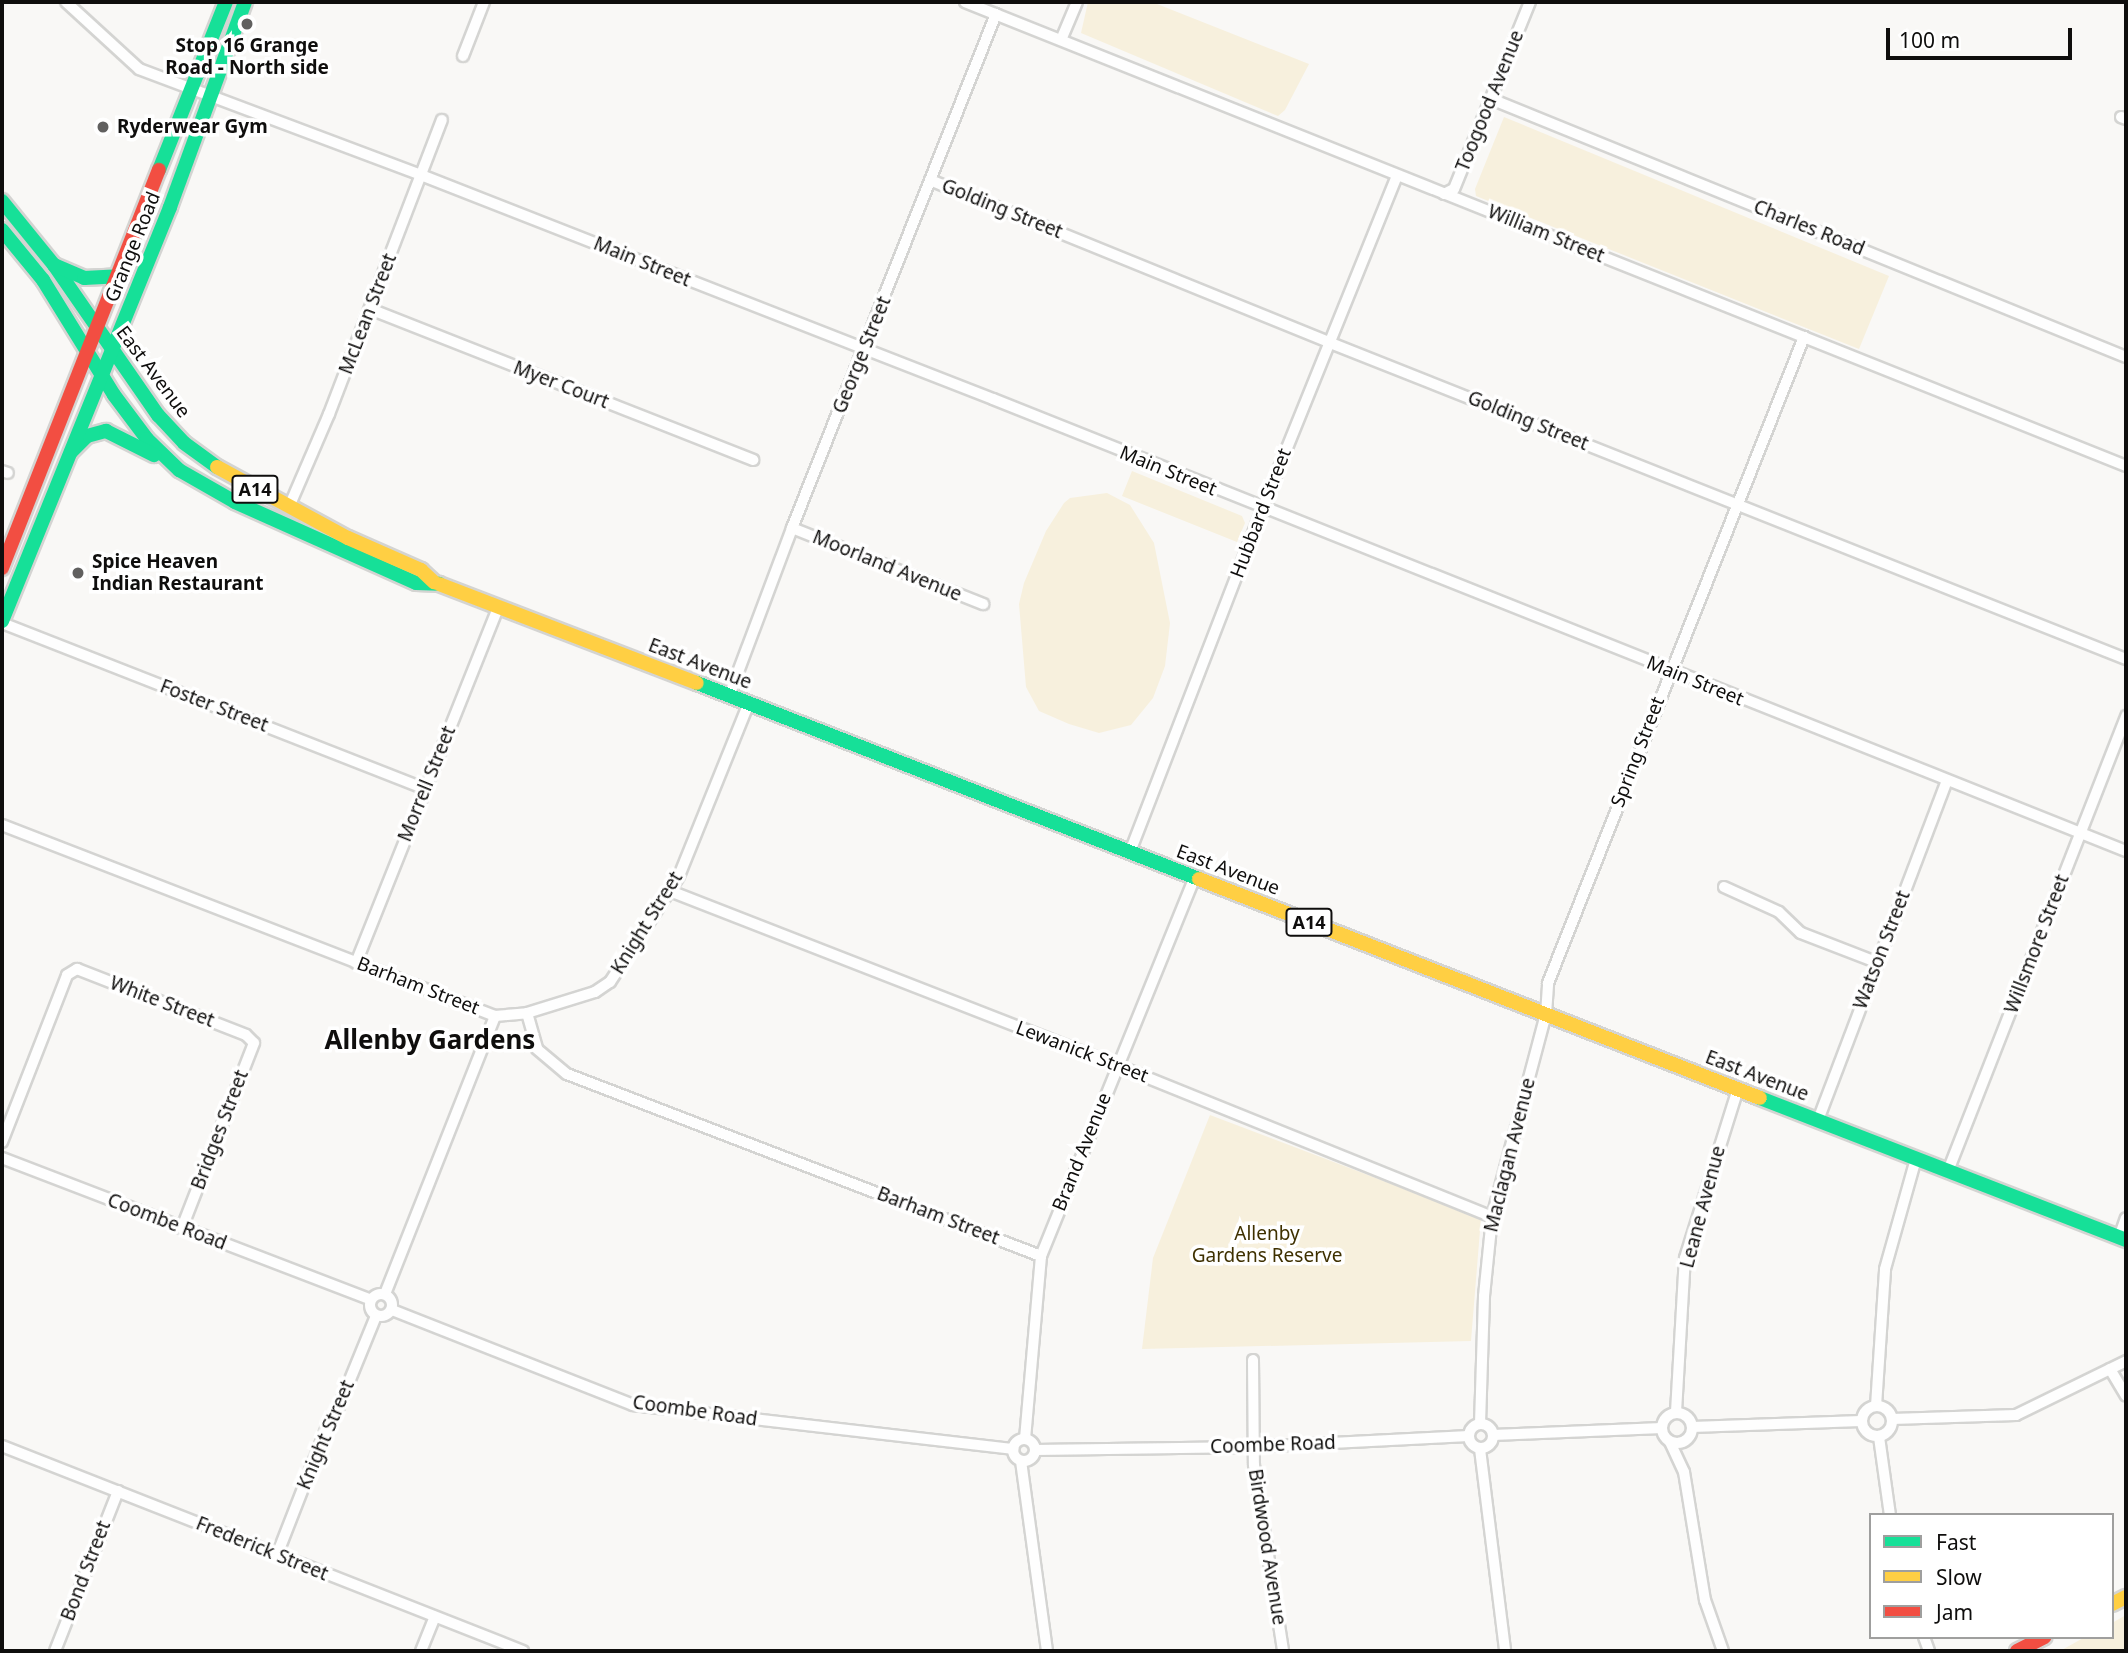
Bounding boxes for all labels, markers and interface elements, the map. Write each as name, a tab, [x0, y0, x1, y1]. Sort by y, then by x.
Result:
scale bar	[1890, 14, 2076, 58]
marker: Stop 16 Grange Road - North side	[239, 16, 255, 32]
text: 100 m	[1899, 26, 1960, 54]
street label: Toogood Avenue	[1451, 27, 1529, 175]
place label: Stop 16 Grange Road - North side	[165, 35, 329, 79]
place label: Ryderwear Gym	[117, 116, 268, 138]
marker: Ryderwear Gym	[95, 119, 111, 135]
street label: Golding Street	[938, 174, 1066, 244]
street label: Grange Road	[101, 189, 165, 305]
street label: Charles Road	[1750, 195, 1868, 261]
street label: William Street	[1484, 200, 1608, 268]
street label: Main Street	[590, 232, 694, 292]
street label: McLean Street	[335, 250, 401, 378]
street label: George Street	[828, 293, 896, 417]
street label: East Avenue	[111, 322, 195, 422]
street label: Myer Court	[510, 356, 612, 414]
street label: Golding Street	[1464, 386, 1592, 456]
street label: Main Street	[1116, 441, 1220, 501]
street label: Hubbard Street	[1226, 445, 1296, 581]
road number: A14	[230, 475, 280, 504]
street label: Moorland Avenue	[809, 526, 965, 606]
place label: Spice Heaven Indian Restaurant	[92, 551, 264, 595]
marker: Spice Heaven Indian Restaurant	[70, 565, 86, 581]
street label: East Avenue	[645, 634, 755, 694]
street label: Main Street	[1643, 651, 1747, 711]
street label: Foster Street	[157, 675, 271, 737]
street label: Spring Street	[1607, 694, 1669, 810]
street label: Morrell Street	[393, 723, 461, 845]
street label: East Avenue	[1173, 840, 1283, 900]
street label: Knight Street	[606, 867, 688, 979]
street label: Willsmore Street	[2000, 871, 2074, 1017]
street label: Watson Street	[1849, 888, 1915, 1012]
road number: A14	[1284, 908, 1334, 937]
street label: Barham Street	[354, 952, 482, 1020]
street label: White Street	[107, 972, 217, 1032]
street label: Lewanick Street	[1013, 1016, 1151, 1088]
district label: Allenby Gardens	[325, 1024, 535, 1056]
street label: East Avenue	[1702, 1046, 1812, 1106]
street label: Bridges Street	[187, 1067, 253, 1193]
street label: Maclagan Avenue	[1480, 1075, 1540, 1235]
street label: Brand Avenue	[1048, 1090, 1116, 1214]
street label: Leane Avenue	[1676, 1143, 1730, 1271]
street label: Barham Street	[874, 1182, 1002, 1250]
street label: Coombe Road	[104, 1189, 230, 1255]
park label: Allenby Gardens Reserve	[1192, 1223, 1342, 1267]
street label: Knight Street	[293, 1377, 359, 1493]
street label: Coombe Road	[631, 1391, 759, 1431]
street label: Coombe Road	[1210, 1431, 1336, 1459]
street label: Birdwood Avenue	[1243, 1467, 1291, 1627]
street label: Frederick Street	[193, 1512, 331, 1586]
legend	[1869, 1513, 2114, 1639]
street label: Bond Street	[56, 1518, 116, 1624]
text: Fast	[1936, 1528, 1976, 1556]
text: Slow	[1936, 1563, 1982, 1591]
text: Jam	[1936, 1598, 1973, 1626]

